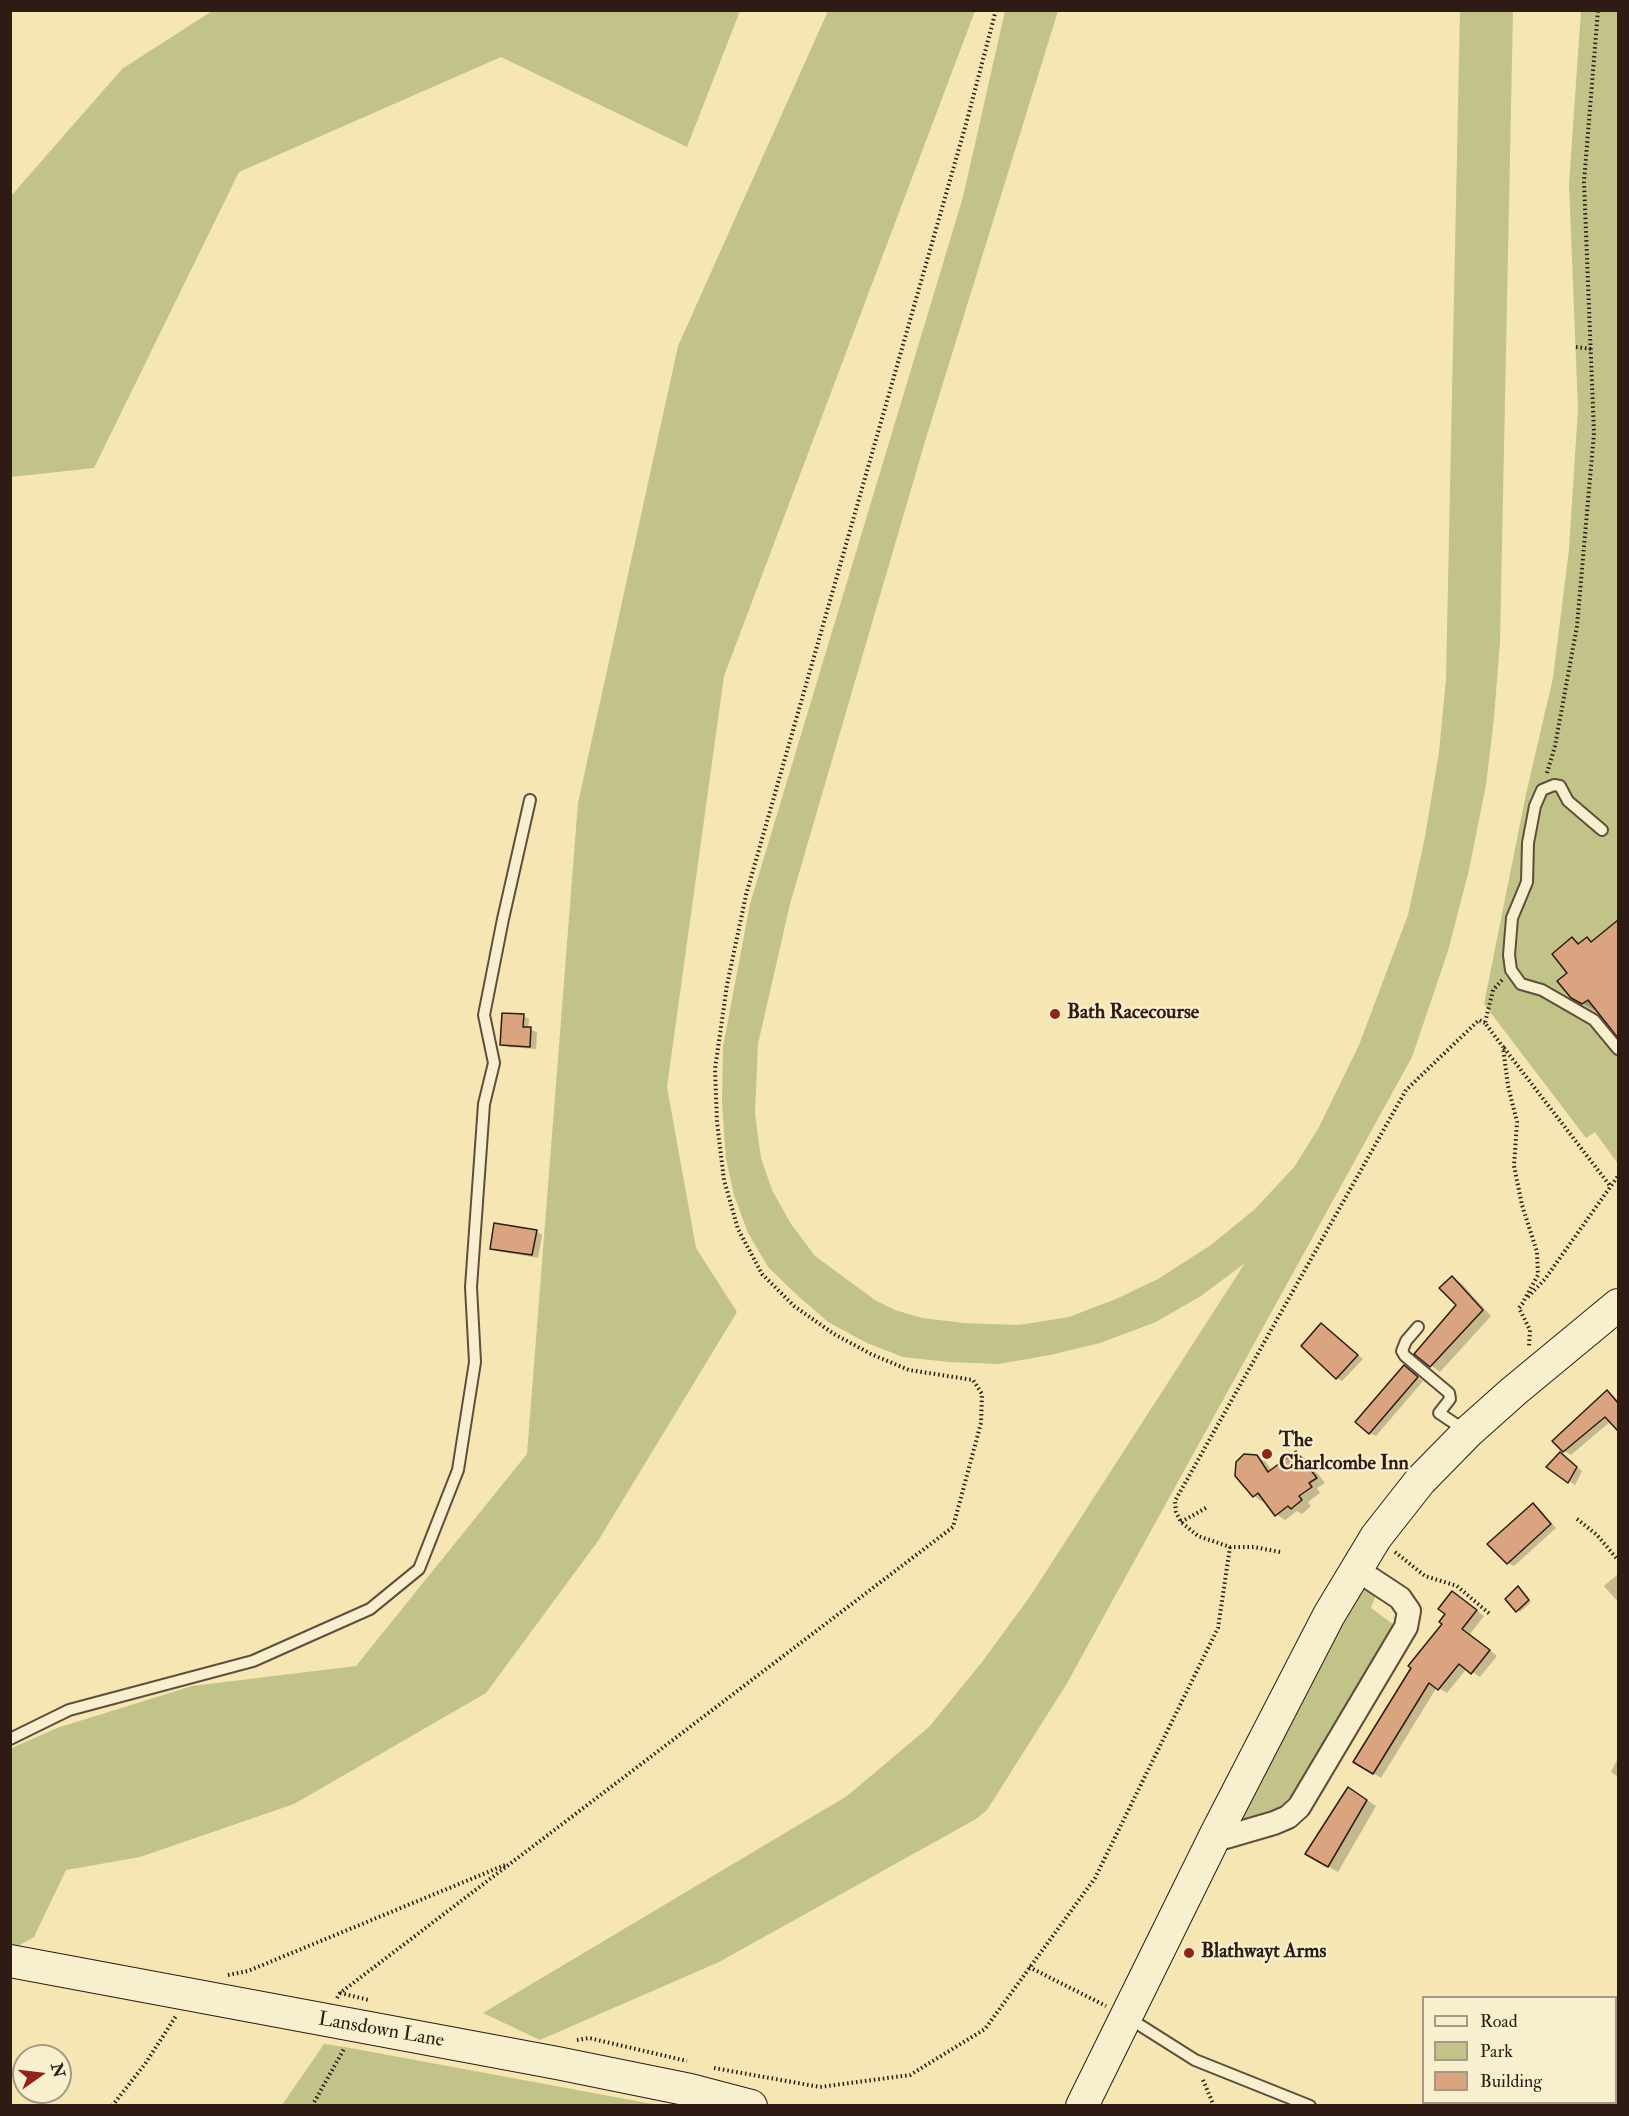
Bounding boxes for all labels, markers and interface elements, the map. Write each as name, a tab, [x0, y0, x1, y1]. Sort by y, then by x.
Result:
place label: Bath Racecourse	[1067, 1002, 1199, 1026]
marker: Bath Racecourse	[1048, 1007, 1062, 1021]
place label: The Charlcombe Inn	[1279, 1430, 1409, 1477]
marker: The Charlcombe Inn	[1260, 1447, 1274, 1461]
place label: Blathwayt Arms	[1201, 1941, 1326, 1965]
marker: Blathwayt Arms	[1182, 1946, 1196, 1960]
legend	[1422, 1996, 1617, 2104]
street label: Lansdown Lane	[316, 2008, 446, 2054]
text: Road	[1480, 2010, 1518, 2033]
text: Park	[1480, 2040, 1513, 2063]
north arrow	[12, 2044, 72, 2104]
text: N	[46, 2061, 69, 2079]
text: Building	[1480, 2070, 1542, 2093]

